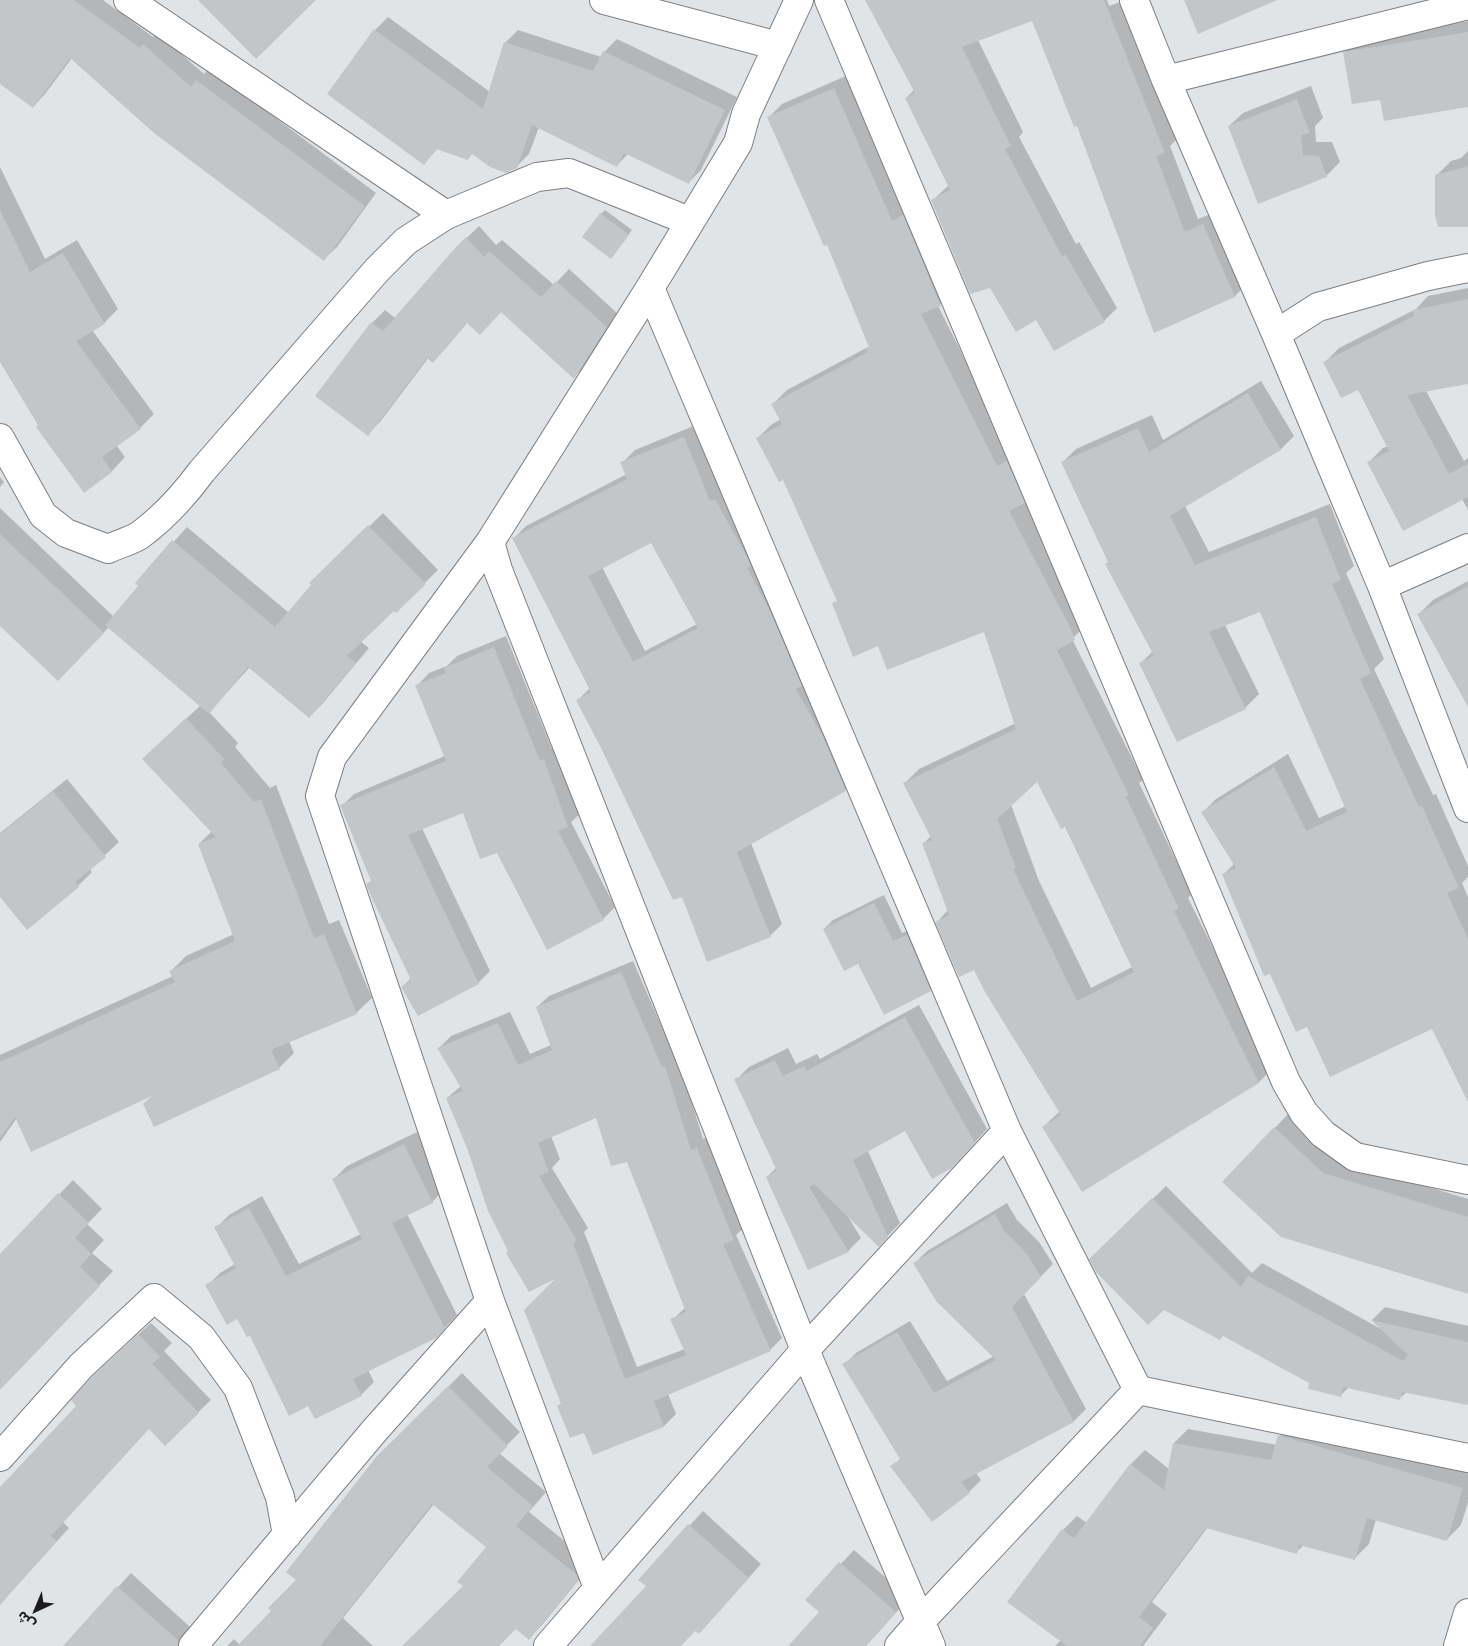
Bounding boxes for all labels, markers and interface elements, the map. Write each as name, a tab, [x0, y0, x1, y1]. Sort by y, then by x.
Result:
north arrow	[10, 1586, 60, 1636]
text: ش	[14, 1607, 39, 1633]

